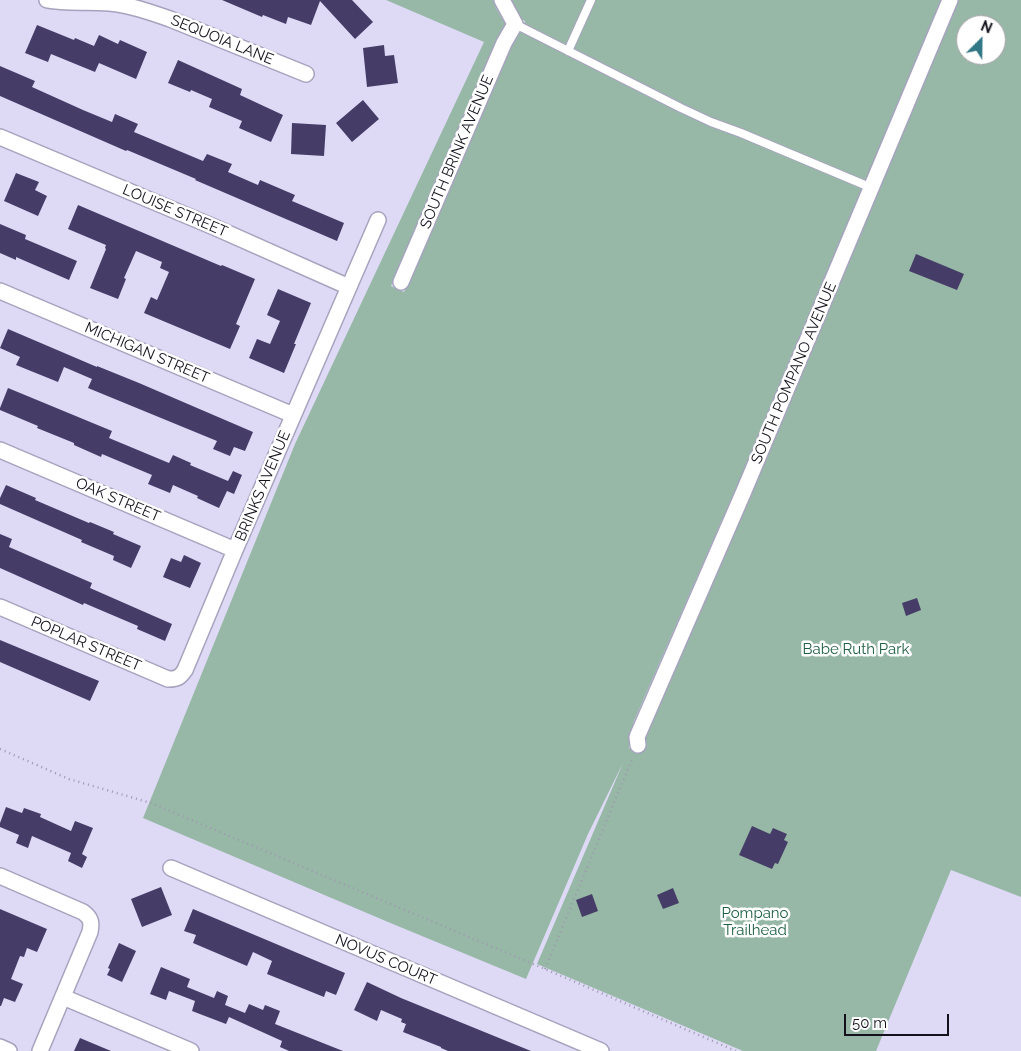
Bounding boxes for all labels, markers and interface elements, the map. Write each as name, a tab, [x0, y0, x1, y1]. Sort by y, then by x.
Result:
street label: SEQUOIA LANE	[168, 11, 276, 69]
north arrow	[956, 15, 1006, 65]
text: N	[978, 18, 995, 37]
street label: SOUTH BRINK AVENUE	[416, 73, 498, 231]
street label: LOUISE STREET	[120, 181, 230, 241]
street label: SOUTH POMPANO AVENUE	[748, 280, 840, 466]
street label: MICHIGAN STREET	[82, 319, 212, 387]
street label: BRINKS AVENUE	[232, 428, 294, 544]
street label: OAK STREET	[73, 474, 163, 526]
street label: POPLAR STREET	[28, 613, 144, 675]
park label: Babe Ruth Park	[803, 640, 909, 658]
park label: Pompano Trailhead	[722, 904, 788, 939]
street label: NOVUS COURT	[333, 931, 439, 989]
scale bar	[846, 1004, 951, 1036]
text: 50 m	[852, 1014, 887, 1032]

